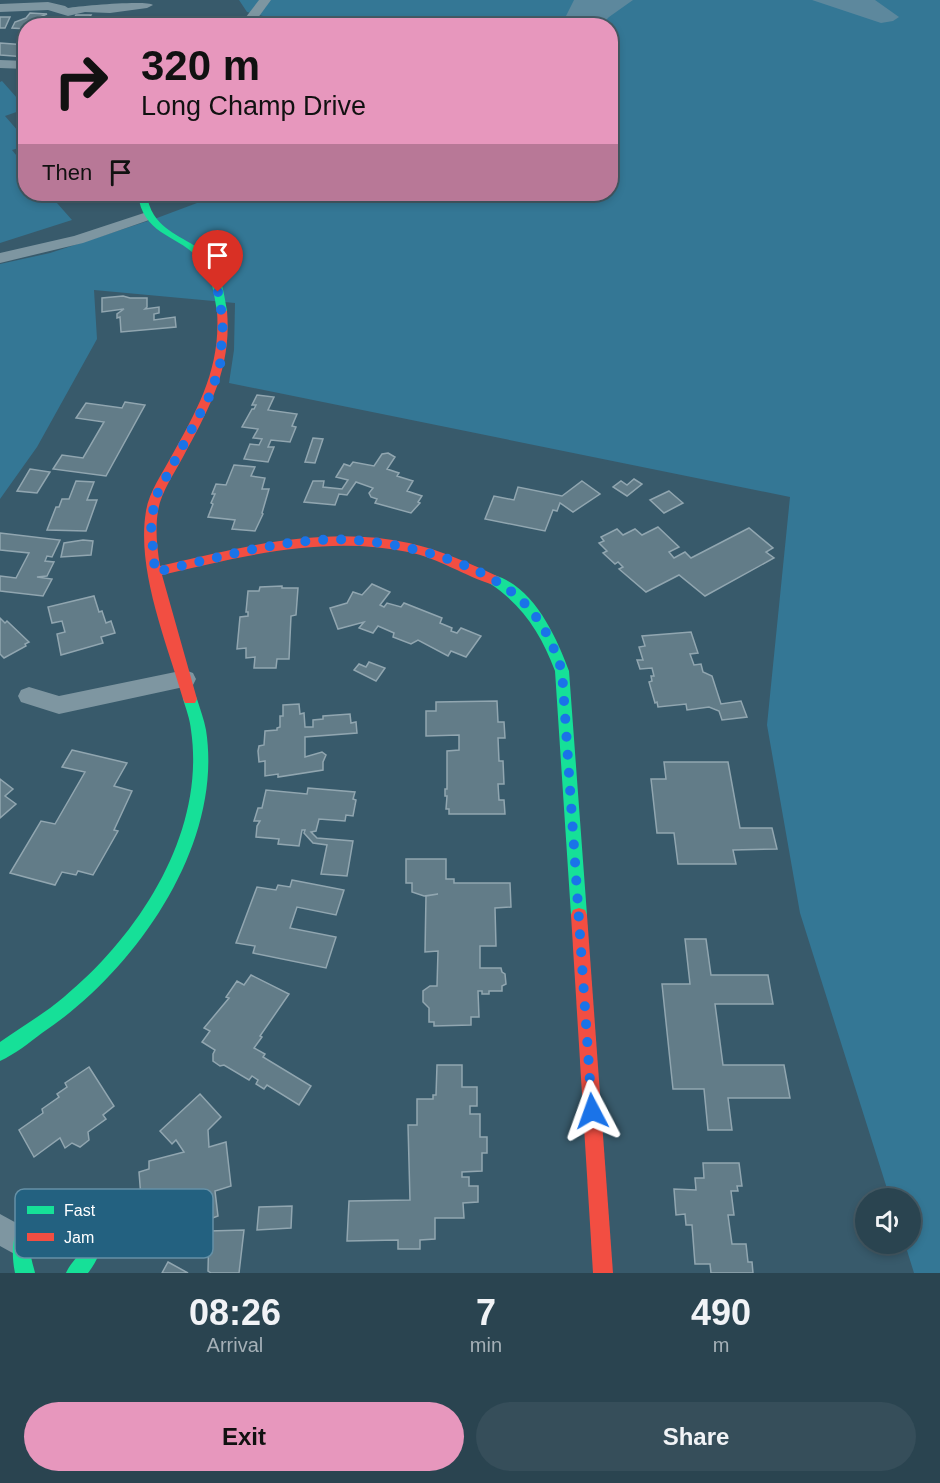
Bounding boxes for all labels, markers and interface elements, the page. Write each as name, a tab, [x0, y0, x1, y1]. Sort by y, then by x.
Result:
icon: right	[42, 42, 120, 120]
text: 320 m	[141, 42, 260, 89]
text: Long Champ Drive	[141, 91, 366, 121]
icon: arrive	[104, 156, 137, 189]
text: Then	[42, 160, 92, 185]
pin	[192, 230, 243, 292]
icon: arrive	[201, 239, 234, 272]
position arrow	[560, 1079, 624, 1143]
map controls	[855, 1188, 921, 1254]
button: sound	[855, 1188, 921, 1254]
legend	[15, 1189, 213, 1258]
text: Fast	[64, 1202, 96, 1219]
text: Jam	[64, 1229, 94, 1246]
text: 08:26	[189, 1292, 281, 1333]
text: 7	[476, 1292, 496, 1333]
text: 490	[691, 1292, 751, 1333]
text: Arrival	[207, 1334, 263, 1356]
text: min	[470, 1334, 502, 1356]
text: m	[713, 1334, 729, 1356]
button: Exit	[24, 1402, 464, 1471]
button: Share	[476, 1402, 916, 1471]

